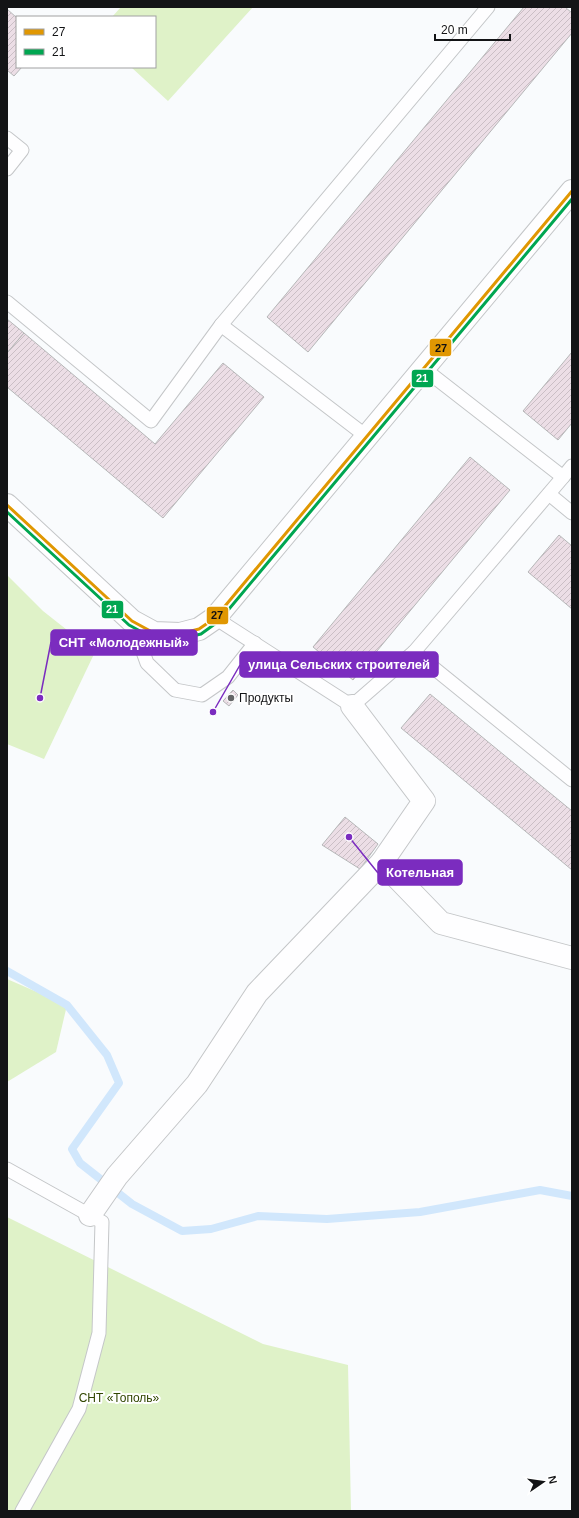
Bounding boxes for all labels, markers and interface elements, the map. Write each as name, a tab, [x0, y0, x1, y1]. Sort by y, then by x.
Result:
legend	[16, 16, 156, 68]
scale bar	[435, 16, 510, 42]
text: 20 m	[441, 23, 468, 37]
text: 27	[52, 25, 66, 39]
text: 21	[52, 45, 66, 59]
line badge: 27	[429, 338, 452, 357]
text: 27	[435, 342, 447, 354]
line badge: 21	[411, 369, 434, 388]
text: 21	[416, 372, 428, 384]
line badge: 21	[101, 600, 124, 619]
text: 21	[106, 603, 118, 615]
line badge: 27	[206, 606, 229, 625]
text: 27	[211, 609, 223, 621]
callout: СНТ «Молодежный»	[51, 630, 197, 655]
text: СНТ «Молодежный»	[59, 635, 189, 650]
callout: улица Сельских строителей	[240, 652, 438, 677]
text: улица Сельских строителей	[248, 657, 430, 672]
place label: Продукты	[239, 691, 293, 705]
marker: Продукты	[226, 693, 236, 703]
callout: Котельная	[378, 860, 462, 885]
text: Котельная	[386, 865, 454, 880]
park label: СНТ «Тополь»	[79, 1391, 160, 1405]
north arrow	[523, 1462, 563, 1502]
text: N	[546, 1475, 559, 1485]

